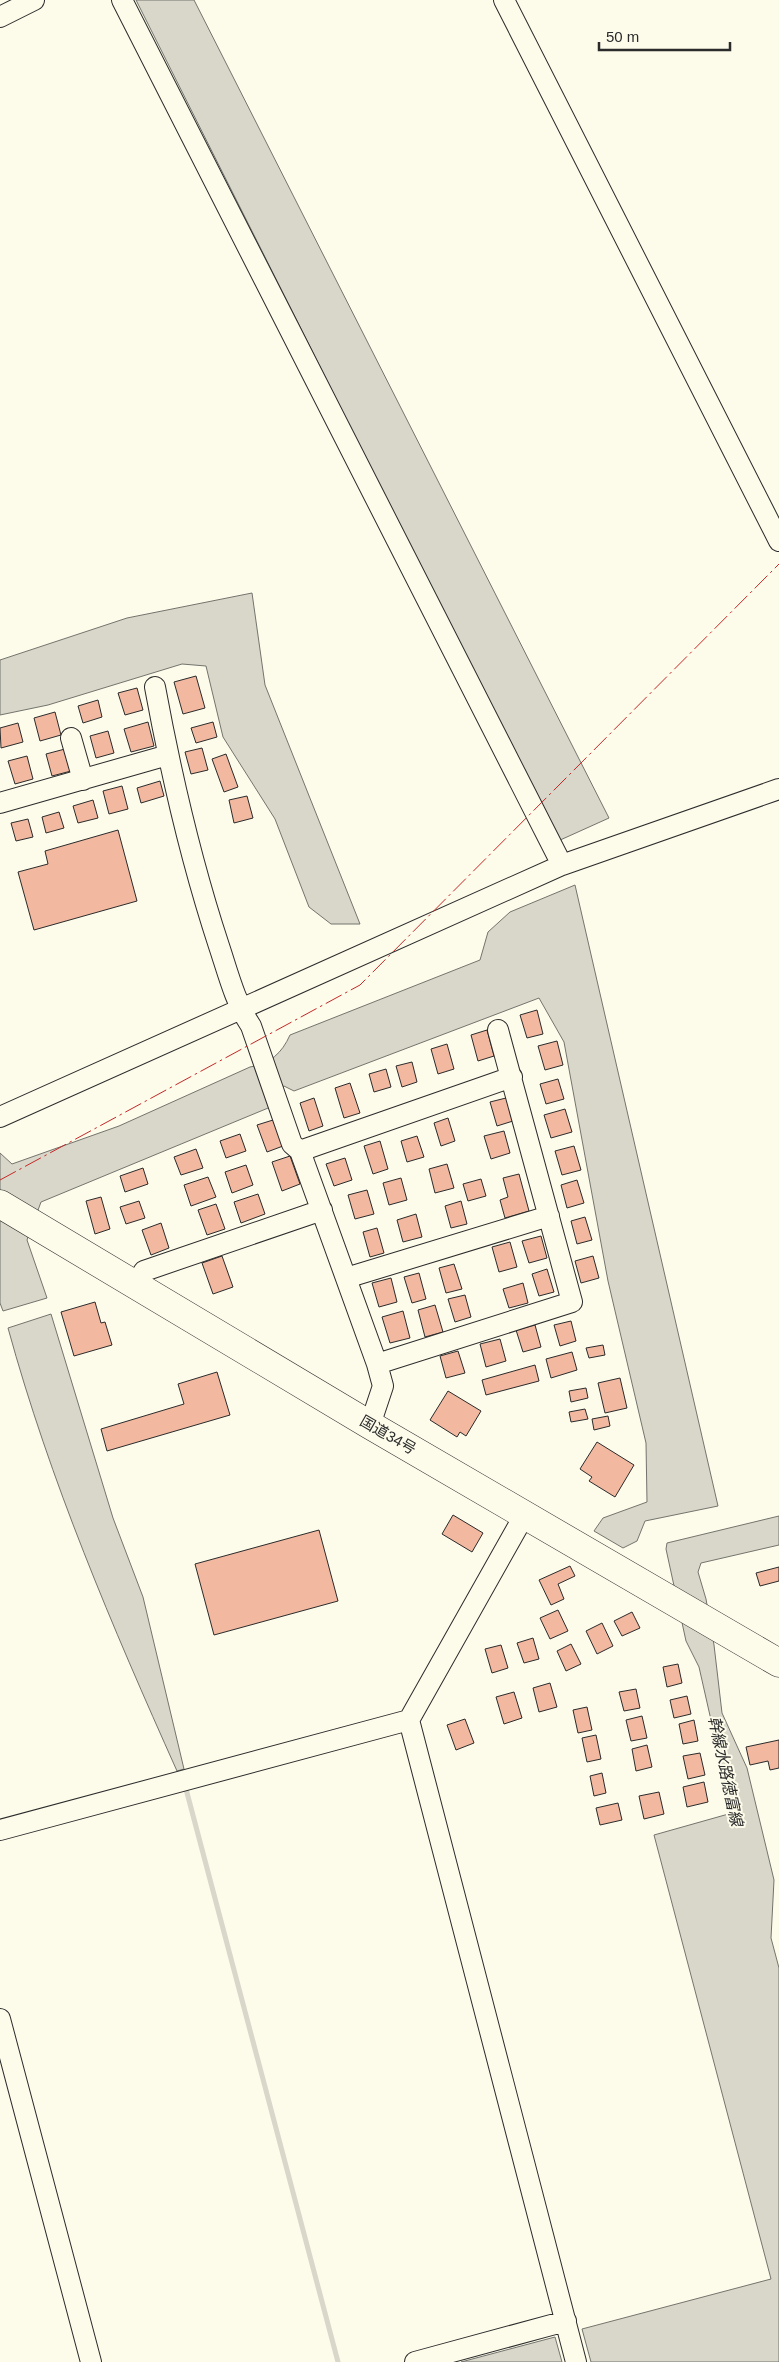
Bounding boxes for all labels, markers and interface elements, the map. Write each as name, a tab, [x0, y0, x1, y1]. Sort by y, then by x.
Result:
scale bar	[599, 20, 730, 52]
text: 50 m	[606, 28, 639, 45]
street label: 国道34号	[357, 1412, 419, 1457]
water label: 幹線水路徳富線	[706, 1715, 746, 1830]

